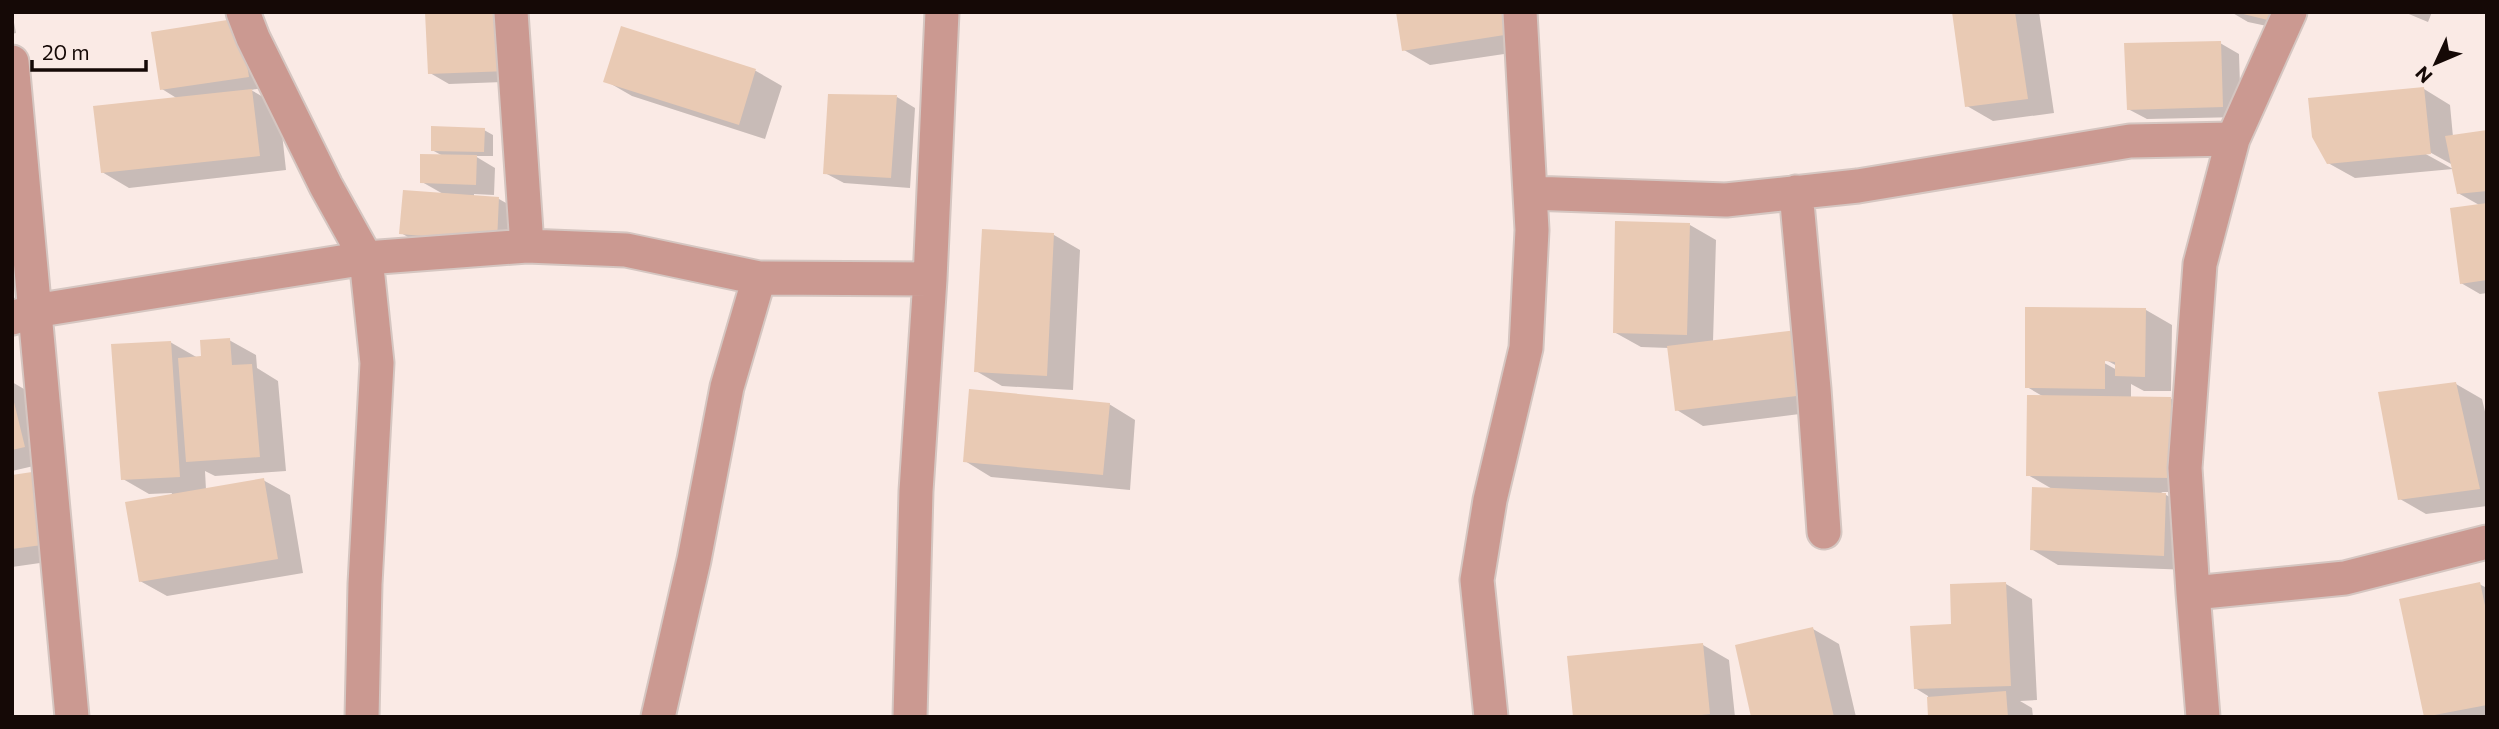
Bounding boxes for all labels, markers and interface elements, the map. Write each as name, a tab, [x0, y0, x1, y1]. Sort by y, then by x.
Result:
scale bar	[32, 28, 145, 72]
north arrow	[2401, 28, 2471, 98]
text: 20 m	[42, 39, 90, 64]
text: N	[2410, 62, 2437, 88]

